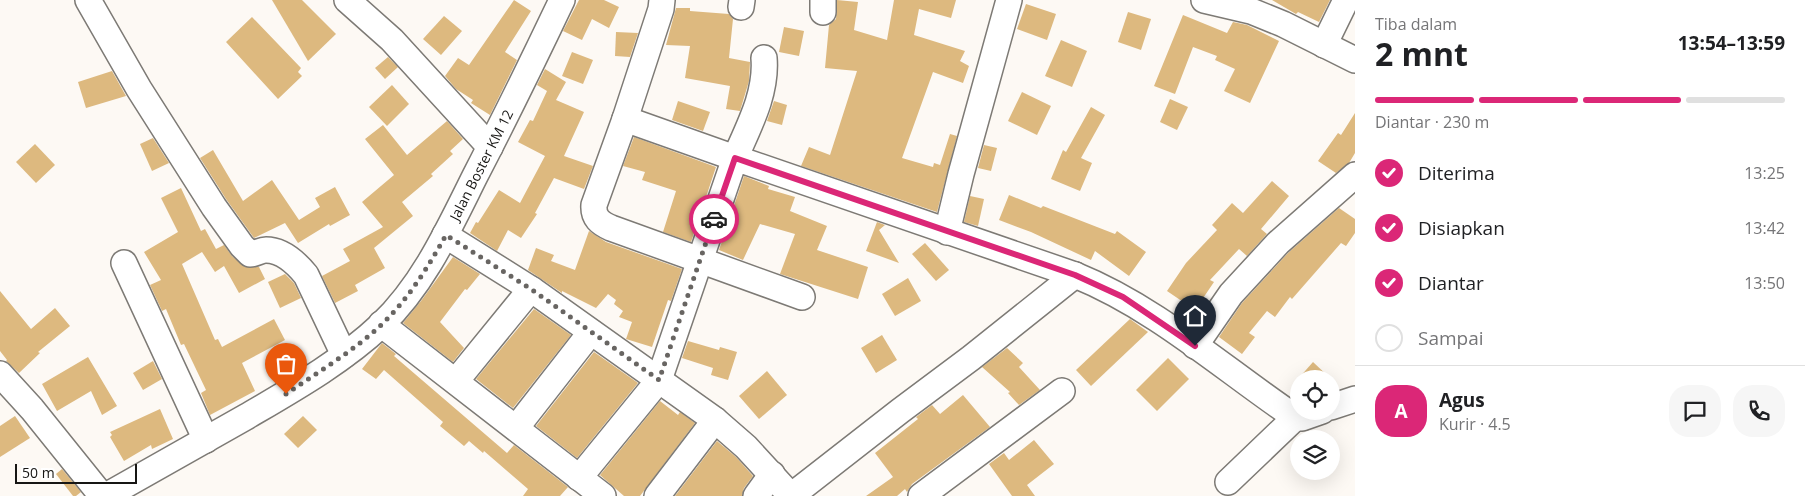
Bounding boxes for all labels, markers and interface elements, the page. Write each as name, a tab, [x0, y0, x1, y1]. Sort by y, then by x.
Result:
text: Tiba dalam	[1375, 13, 1457, 35]
text: 13:54–13:59	[1678, 30, 1785, 56]
text: 2 mnt	[1375, 32, 1468, 75]
street label: Jalan Boster KM 12	[444, 106, 517, 226]
text: Diantar · 230 m	[1375, 111, 1489, 133]
icon: check	[1375, 159, 1403, 187]
text: Diterima	[1418, 160, 1495, 186]
text: 13:25	[1744, 162, 1785, 184]
courier	[689, 194, 739, 244]
icon: car	[700, 205, 728, 233]
icon: check	[1375, 214, 1403, 242]
text: Disiapkan	[1418, 215, 1505, 241]
text: 13:42	[1744, 217, 1785, 239]
icon: check	[1375, 269, 1403, 297]
text: Diantar	[1418, 270, 1484, 296]
text: 13:50	[1744, 272, 1785, 294]
pin	[1174, 295, 1216, 346]
icon: home	[1181, 302, 1209, 330]
text: Sampai	[1418, 325, 1484, 351]
pin	[265, 343, 307, 394]
icon: bag	[272, 350, 300, 378]
map controls	[1290, 370, 1340, 480]
button: locate	[1290, 370, 1340, 420]
button: chat	[1669, 385, 1721, 437]
button: phone	[1733, 385, 1785, 437]
text: Agus	[1439, 387, 1485, 413]
text: A	[1394, 398, 1408, 424]
text: Kurir · 4.5	[1439, 413, 1511, 435]
button: layers	[1290, 430, 1340, 480]
scale bar	[15, 461, 138, 484]
text: 50 m	[22, 463, 55, 482]

